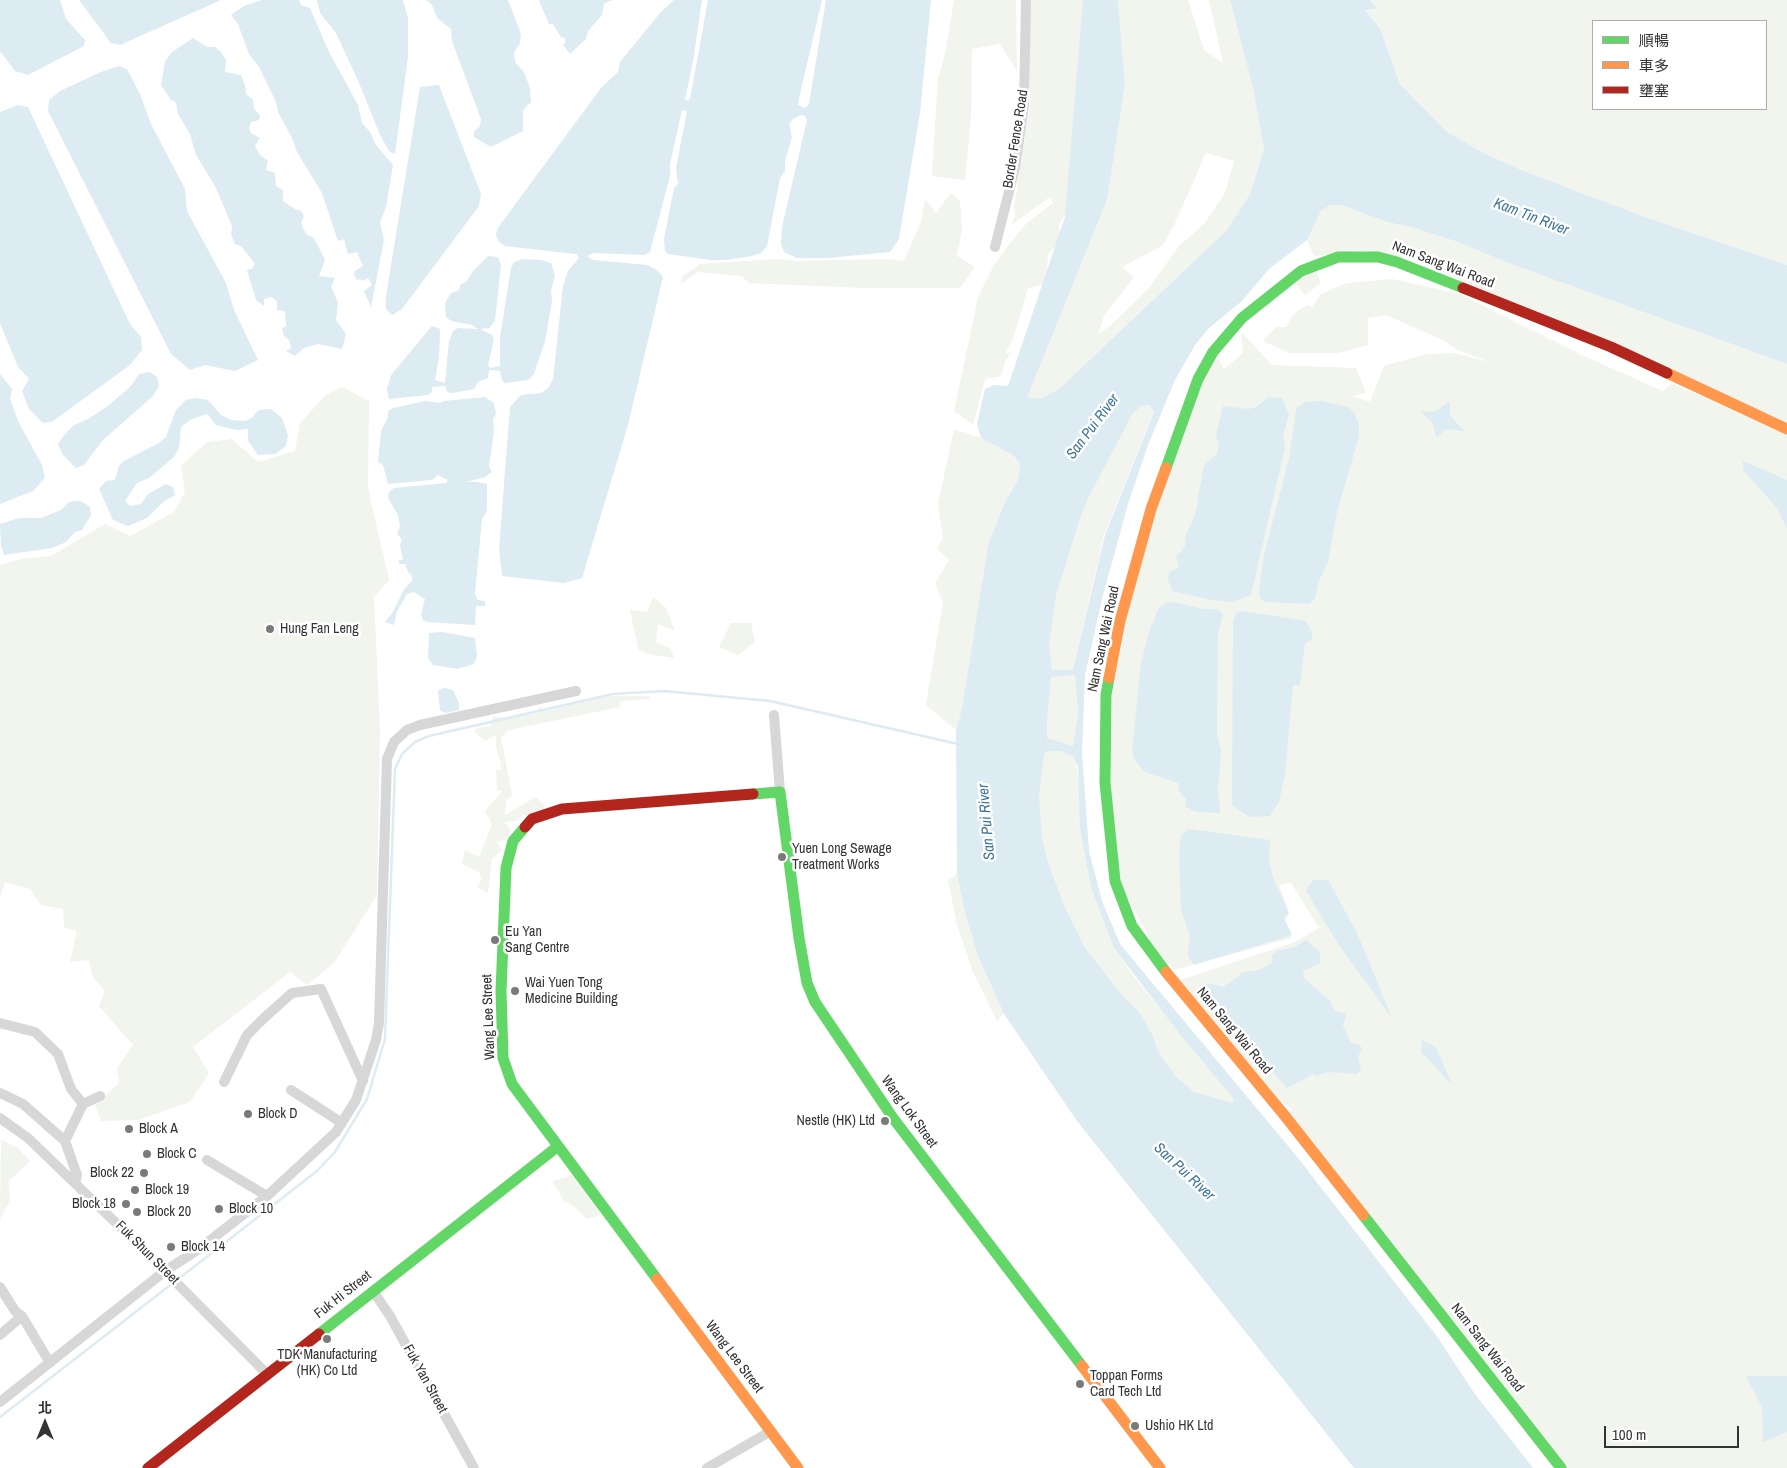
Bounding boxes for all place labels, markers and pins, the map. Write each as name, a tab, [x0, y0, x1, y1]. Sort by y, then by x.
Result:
place label: Hung Fan Leng	[280, 621, 359, 637]
marker: Hung Fan Leng	[264, 623, 276, 635]
place label: Yuen Long Sewage Treatment Works	[792, 841, 892, 874]
marker: Yuen Long Sewage Treatment Works	[776, 851, 788, 863]
place label: Eu Yan Sang Centre	[505, 924, 569, 956]
marker: Eu Yan Sang Centre	[489, 934, 501, 946]
place label: Wai Yuen Tong Medicine Building	[525, 975, 618, 1008]
marker: Wai Yuen Tong Medicine Building	[509, 985, 521, 997]
place label: Block D	[258, 1106, 298, 1122]
marker: Block D	[242, 1108, 254, 1120]
place label: Nestle (HK) Ltd	[797, 1113, 875, 1129]
marker: Nestle (HK) Ltd	[879, 1115, 891, 1127]
place label: Block A	[139, 1121, 178, 1137]
marker: Block A	[123, 1123, 135, 1135]
place label: Block C	[157, 1146, 197, 1162]
marker: Block C	[141, 1148, 153, 1160]
place label: Block 22	[90, 1165, 134, 1181]
marker: Block 22	[138, 1167, 150, 1179]
place label: Block 19	[145, 1182, 189, 1198]
marker: Block 19	[129, 1184, 141, 1196]
place label: Block 18	[72, 1196, 116, 1212]
marker: Block 18	[120, 1198, 132, 1210]
place label: Block 10	[229, 1201, 273, 1217]
marker: Block 10	[213, 1203, 225, 1215]
place label: Block 20	[147, 1204, 191, 1220]
marker: Block 20	[131, 1206, 143, 1218]
place label: Block 14	[181, 1239, 225, 1255]
marker: Block 14	[165, 1241, 177, 1253]
marker: TDK Manufacturing (HK) Co Ltd	[321, 1333, 333, 1345]
place label: TDK Manufacturing (HK) Co Ltd	[277, 1347, 377, 1380]
place label: Toppan Forms Card Tech Ltd	[1090, 1368, 1163, 1400]
marker: Toppan Forms Card Tech Ltd	[1074, 1378, 1086, 1390]
place label: Ushio HK Ltd	[1145, 1418, 1213, 1434]
marker: Ushio HK Ltd	[1129, 1420, 1141, 1432]

